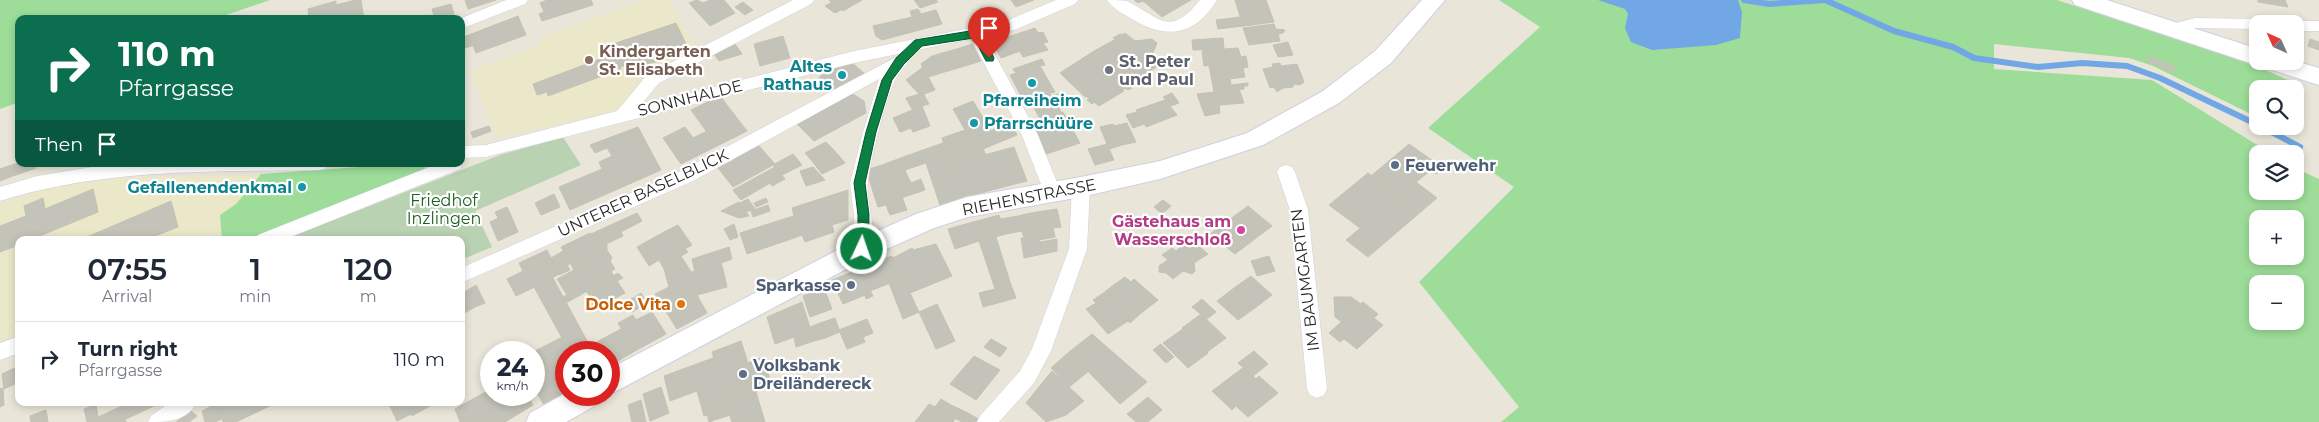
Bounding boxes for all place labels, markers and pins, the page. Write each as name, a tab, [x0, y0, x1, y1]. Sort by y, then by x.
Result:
pin	[968, 7, 1010, 58]
place label: Kindergarten St. Elisabeth	[599, 42, 711, 79]
place label: St. Peter und Paul	[1119, 52, 1194, 89]
marker: Kindergarten St. Elisabeth	[583, 54, 595, 66]
place label: Altes Rathaus	[763, 57, 832, 94]
marker: St. Peter und Paul	[1103, 64, 1115, 76]
marker: Altes Rathaus	[836, 69, 848, 81]
marker: Pfarreiheim	[1026, 77, 1038, 89]
place label: Pfarreiheim	[982, 91, 1082, 110]
place label: Pfarrschüüre	[984, 114, 1093, 133]
marker: Pfarrschüüre	[968, 117, 980, 129]
place label: Feuerwehr	[1405, 156, 1496, 175]
marker: Feuerwehr	[1389, 159, 1401, 171]
place label: Gefallenendenkmal	[127, 178, 292, 197]
marker: Gefallenendenkmal	[296, 181, 308, 193]
place label: Gästehaus am Wasserschloß	[1112, 212, 1231, 249]
marker: Gästehaus am Wasserschloß	[1235, 224, 1247, 236]
place label: Sparkasse	[756, 276, 841, 295]
marker: Sparkasse	[845, 279, 857, 291]
place label: Dolce Vita	[585, 295, 671, 314]
marker: Dolce Vita	[675, 298, 687, 310]
place label: Volksbank Dreiländereck	[752, 356, 872, 393]
marker: Volksbank Dreiländereck	[737, 368, 749, 380]

